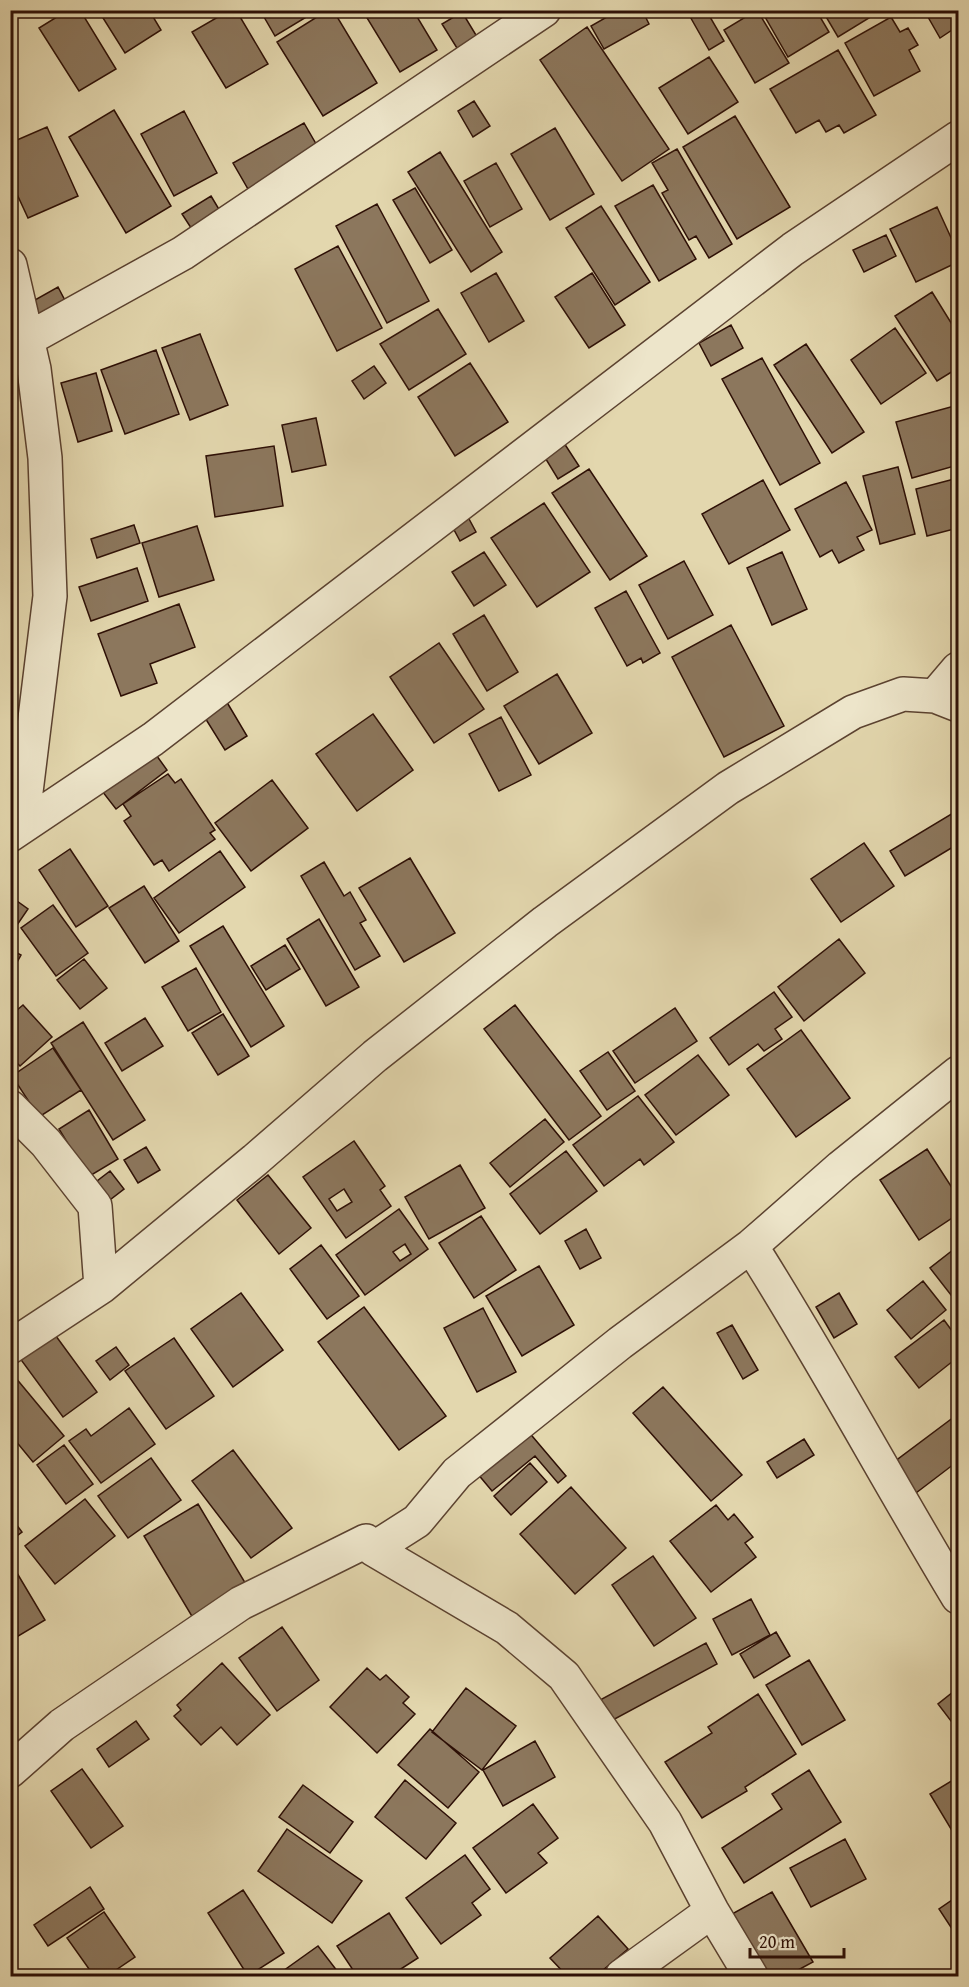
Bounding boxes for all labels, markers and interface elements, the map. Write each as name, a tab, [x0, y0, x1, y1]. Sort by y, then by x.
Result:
scale bar	[750, 1921, 844, 1959]
text: 20 m	[759, 1928, 795, 1955]

